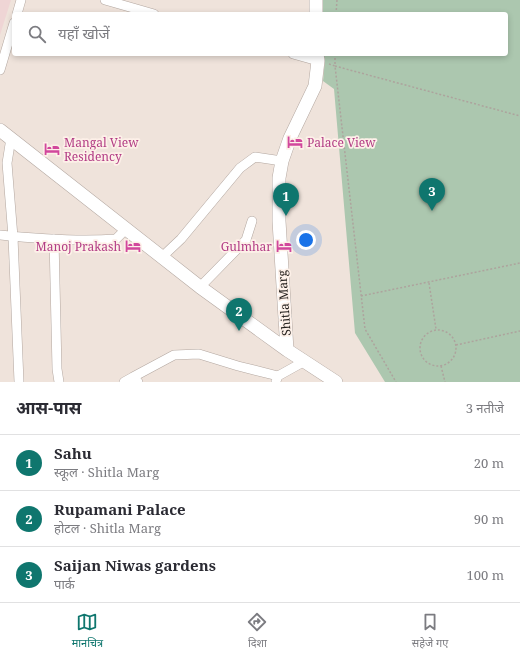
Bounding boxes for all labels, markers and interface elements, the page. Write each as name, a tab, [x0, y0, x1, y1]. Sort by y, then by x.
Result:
search box	[12, 12, 508, 56]
icon: search	[26, 23, 48, 45]
text: यहाँ खोजें	[58, 23, 110, 43]
hotel icon: Palace View	[286, 133, 304, 151]
place label: Mangal View Residency	[64, 134, 139, 165]
place label: Palace View	[307, 134, 376, 151]
hotel icon: Mangal View Residency	[43, 140, 61, 158]
pin: 3	[419, 178, 445, 211]
pin: 1	[273, 183, 299, 216]
your location	[296, 230, 316, 250]
hotel icon: Manoj Prakash	[124, 237, 142, 255]
hotel icon: Gulmhar	[275, 237, 293, 255]
place label: Manoj Prakash	[35, 238, 121, 255]
place label: Gulmhar	[221, 238, 272, 255]
street label: Shitla Marg	[273, 269, 295, 336]
pin: 2	[226, 298, 252, 331]
text: आस-पास	[16, 396, 81, 419]
text: 3 नतीजे	[466, 399, 504, 417]
text: Sahu	[54, 443, 92, 463]
text: 1	[25, 454, 33, 472]
text: 20 m	[474, 454, 504, 472]
text: स्कूल · Shitla Marg	[54, 463, 159, 481]
text: Rupamani Palace	[54, 499, 186, 519]
text: 2	[25, 510, 33, 528]
text: 90 m	[474, 510, 504, 528]
text: होटल · Shitla Marg	[54, 519, 161, 537]
text: Saijan Niwas gardens	[54, 555, 216, 575]
text: 3	[25, 566, 33, 584]
text: 100 m	[467, 566, 504, 584]
text: पार्क	[54, 575, 75, 593]
tab: मानचित्र	[72, 611, 103, 651]
tab: दिशा	[246, 611, 268, 651]
tab: सहेजे गए	[412, 611, 448, 651]

